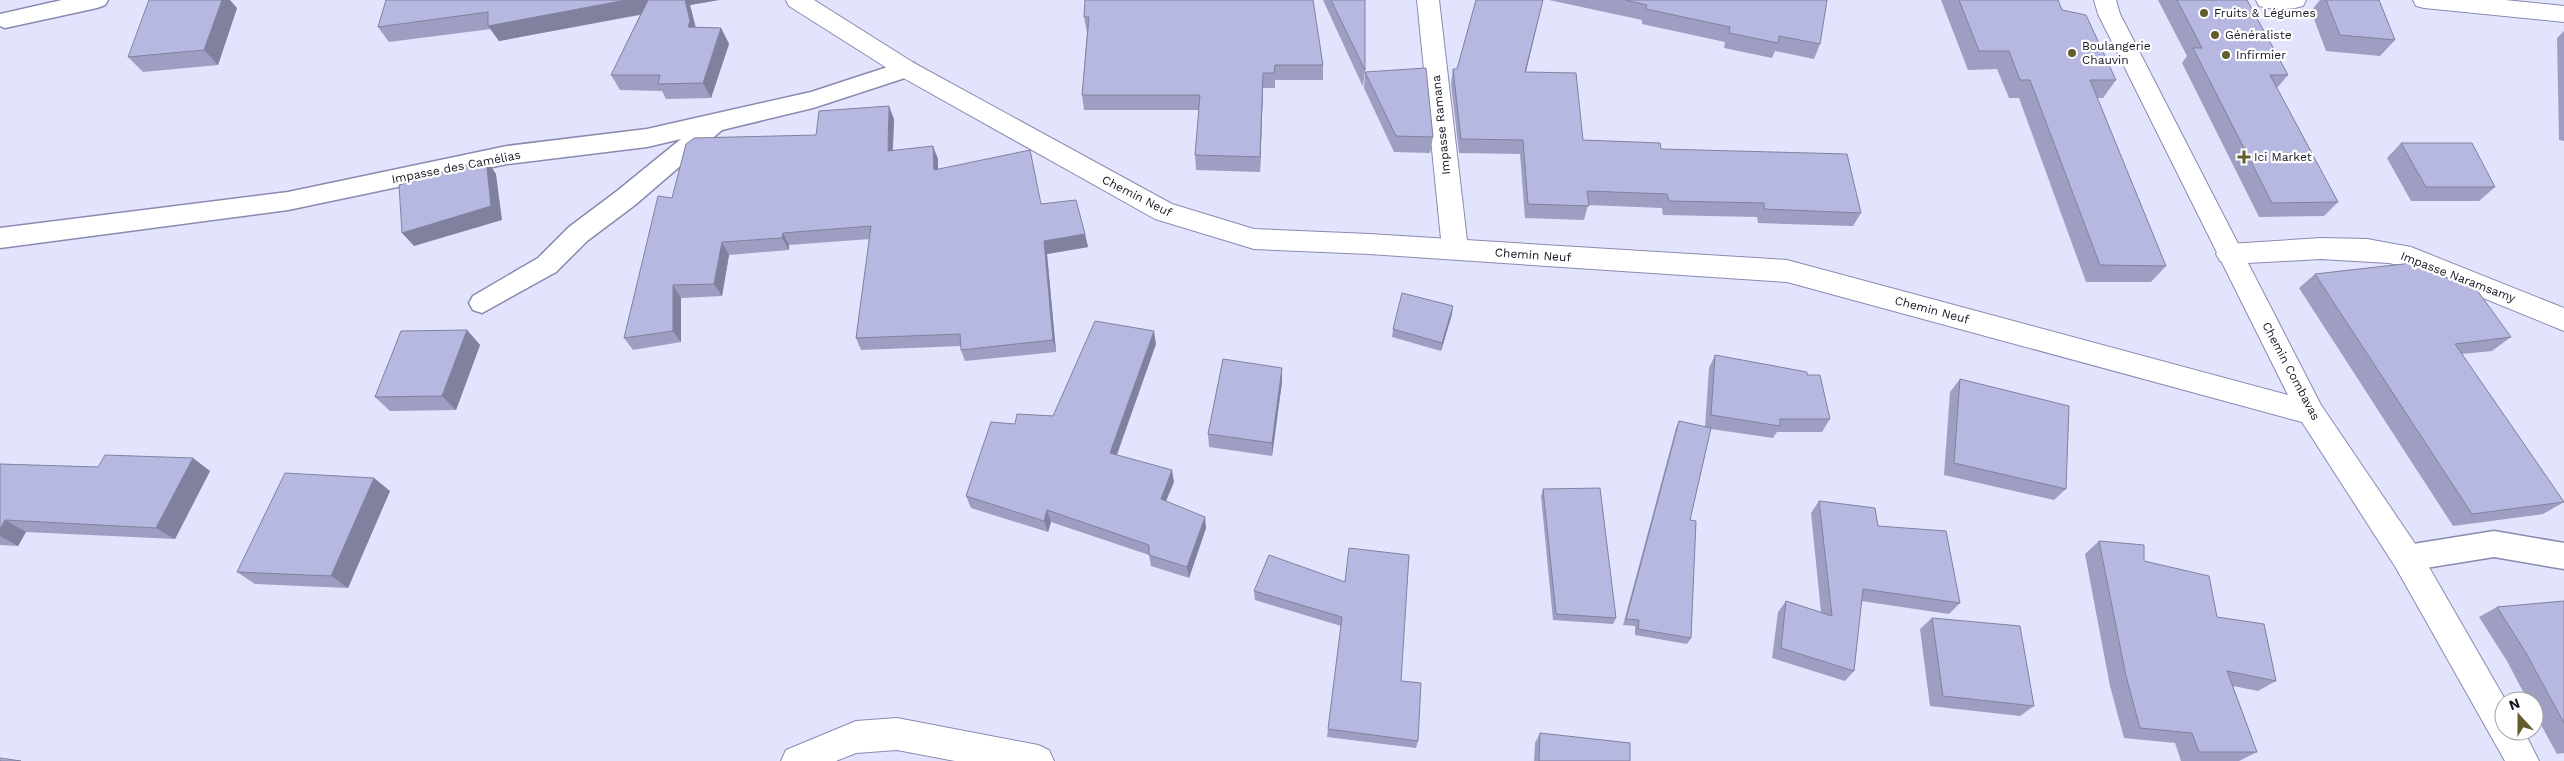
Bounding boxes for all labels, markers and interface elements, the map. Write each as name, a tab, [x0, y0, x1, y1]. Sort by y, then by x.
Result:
place label: Fruits & Légumes	[2214, 6, 2316, 20]
marker: Fruits & Légumes	[2198, 7, 2210, 19]
place label: Généraliste	[2225, 28, 2292, 42]
marker: Généraliste	[2209, 29, 2221, 41]
place label: Boulangerie Chauvin	[2082, 39, 2151, 67]
marker: Boulangerie Chauvin	[2066, 47, 2078, 59]
place label: Infirmier	[2236, 48, 2286, 62]
marker: Infirmier	[2220, 49, 2232, 61]
street label: Impasse Ramana	[1429, 74, 1453, 176]
street label: Impasse des Camélias	[390, 148, 522, 186]
place label: Ici Market	[2254, 150, 2312, 164]
marker: Ici Market	[2238, 151, 2250, 163]
street label: Chemin Neuf	[1100, 172, 1175, 220]
street label: Chemin Neuf	[1494, 245, 1572, 265]
street label: Impasse Naramsamy	[2399, 249, 2518, 306]
street label: Chemin Neuf	[1893, 293, 1971, 327]
street label: Chemin Combavas	[2259, 320, 2323, 422]
north arrow	[2494, 691, 2544, 741]
text: N	[2507, 695, 2522, 713]

